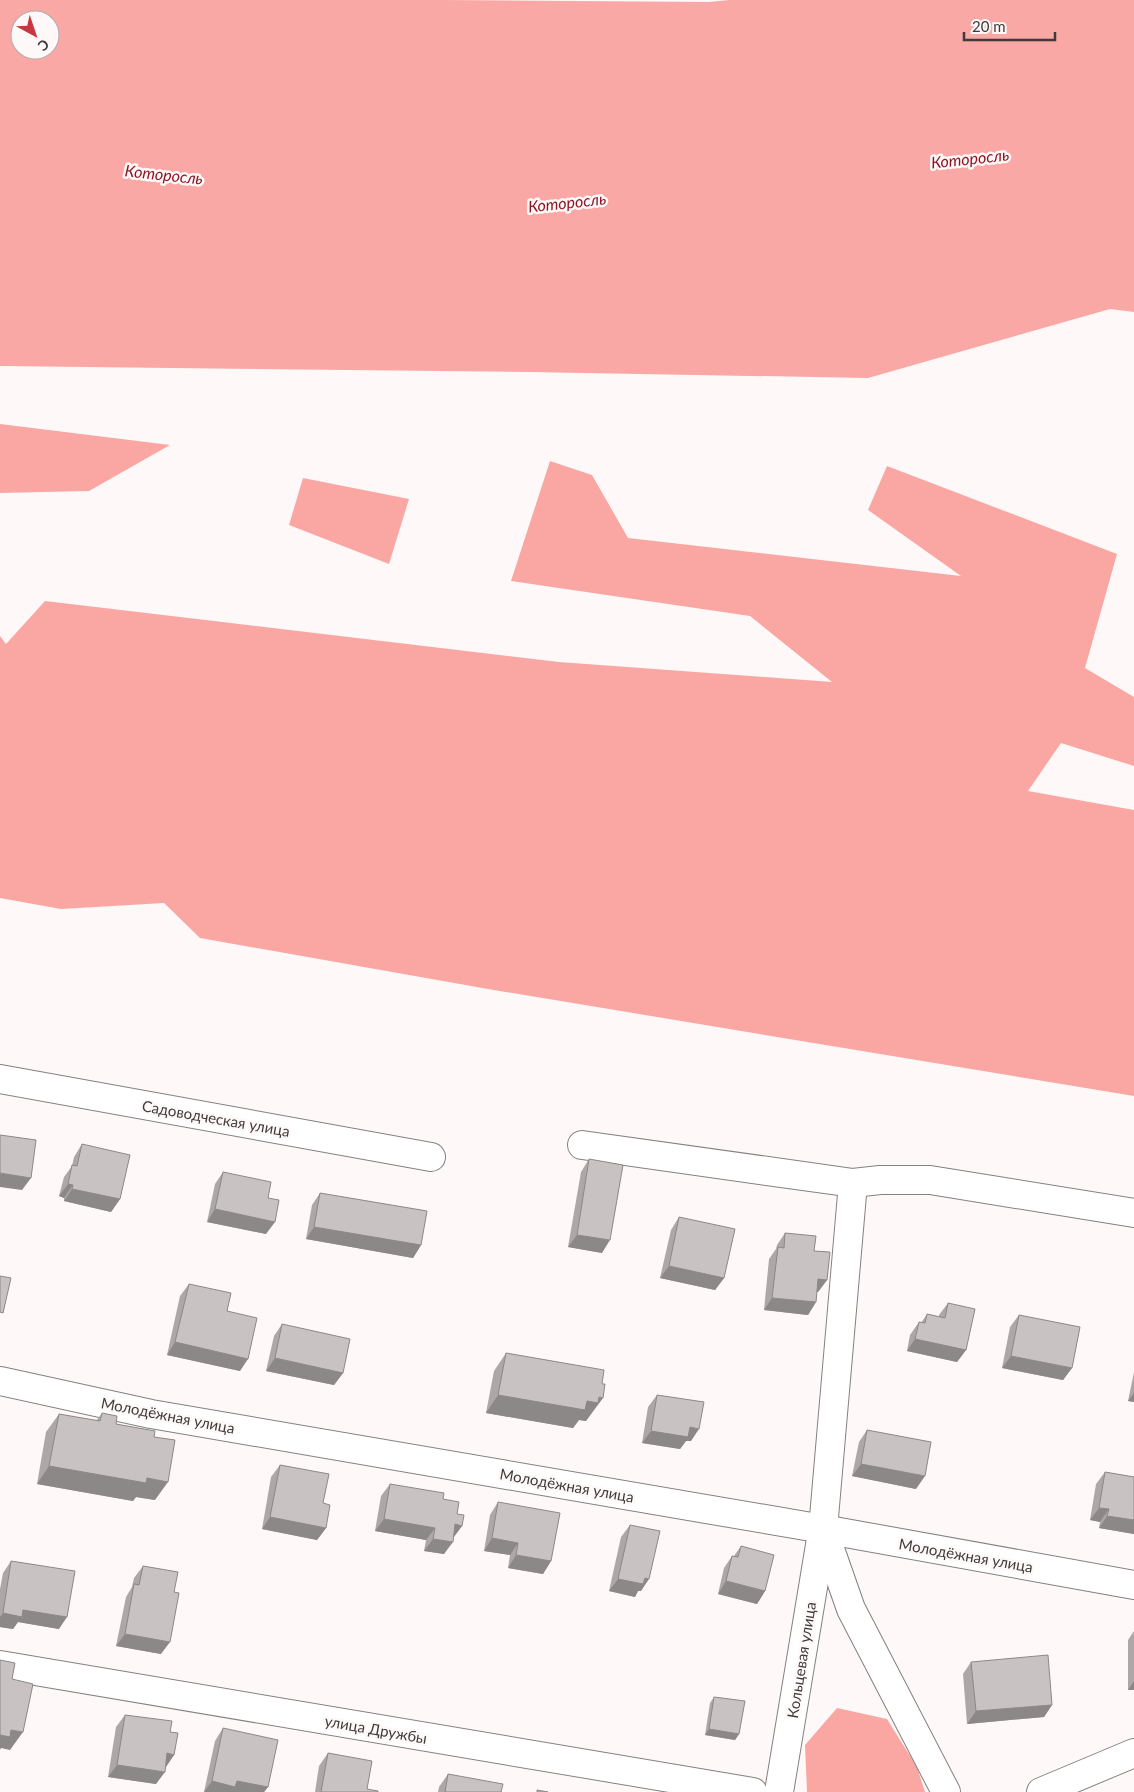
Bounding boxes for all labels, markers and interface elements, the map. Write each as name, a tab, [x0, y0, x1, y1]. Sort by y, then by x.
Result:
north arrow	[10, 10, 60, 60]
scale bar	[964, 10, 1055, 42]
text: 20 m	[972, 17, 1006, 35]
text: С	[34, 36, 53, 55]
water label: Которосль	[930, 144, 1010, 172]
water label: Которосль	[124, 160, 204, 188]
water label: Которосль	[527, 188, 607, 216]
street label: Садоводческая улица	[141, 1096, 291, 1140]
street label: Молодёжная улица	[100, 1393, 236, 1437]
street label: Молодёжная улица	[499, 1464, 635, 1506]
street label: Молодёжная улица	[898, 1534, 1034, 1576]
street label: Кольцевая улица	[783, 1600, 819, 1720]
street label: улица Дружбы	[323, 1711, 429, 1747]

